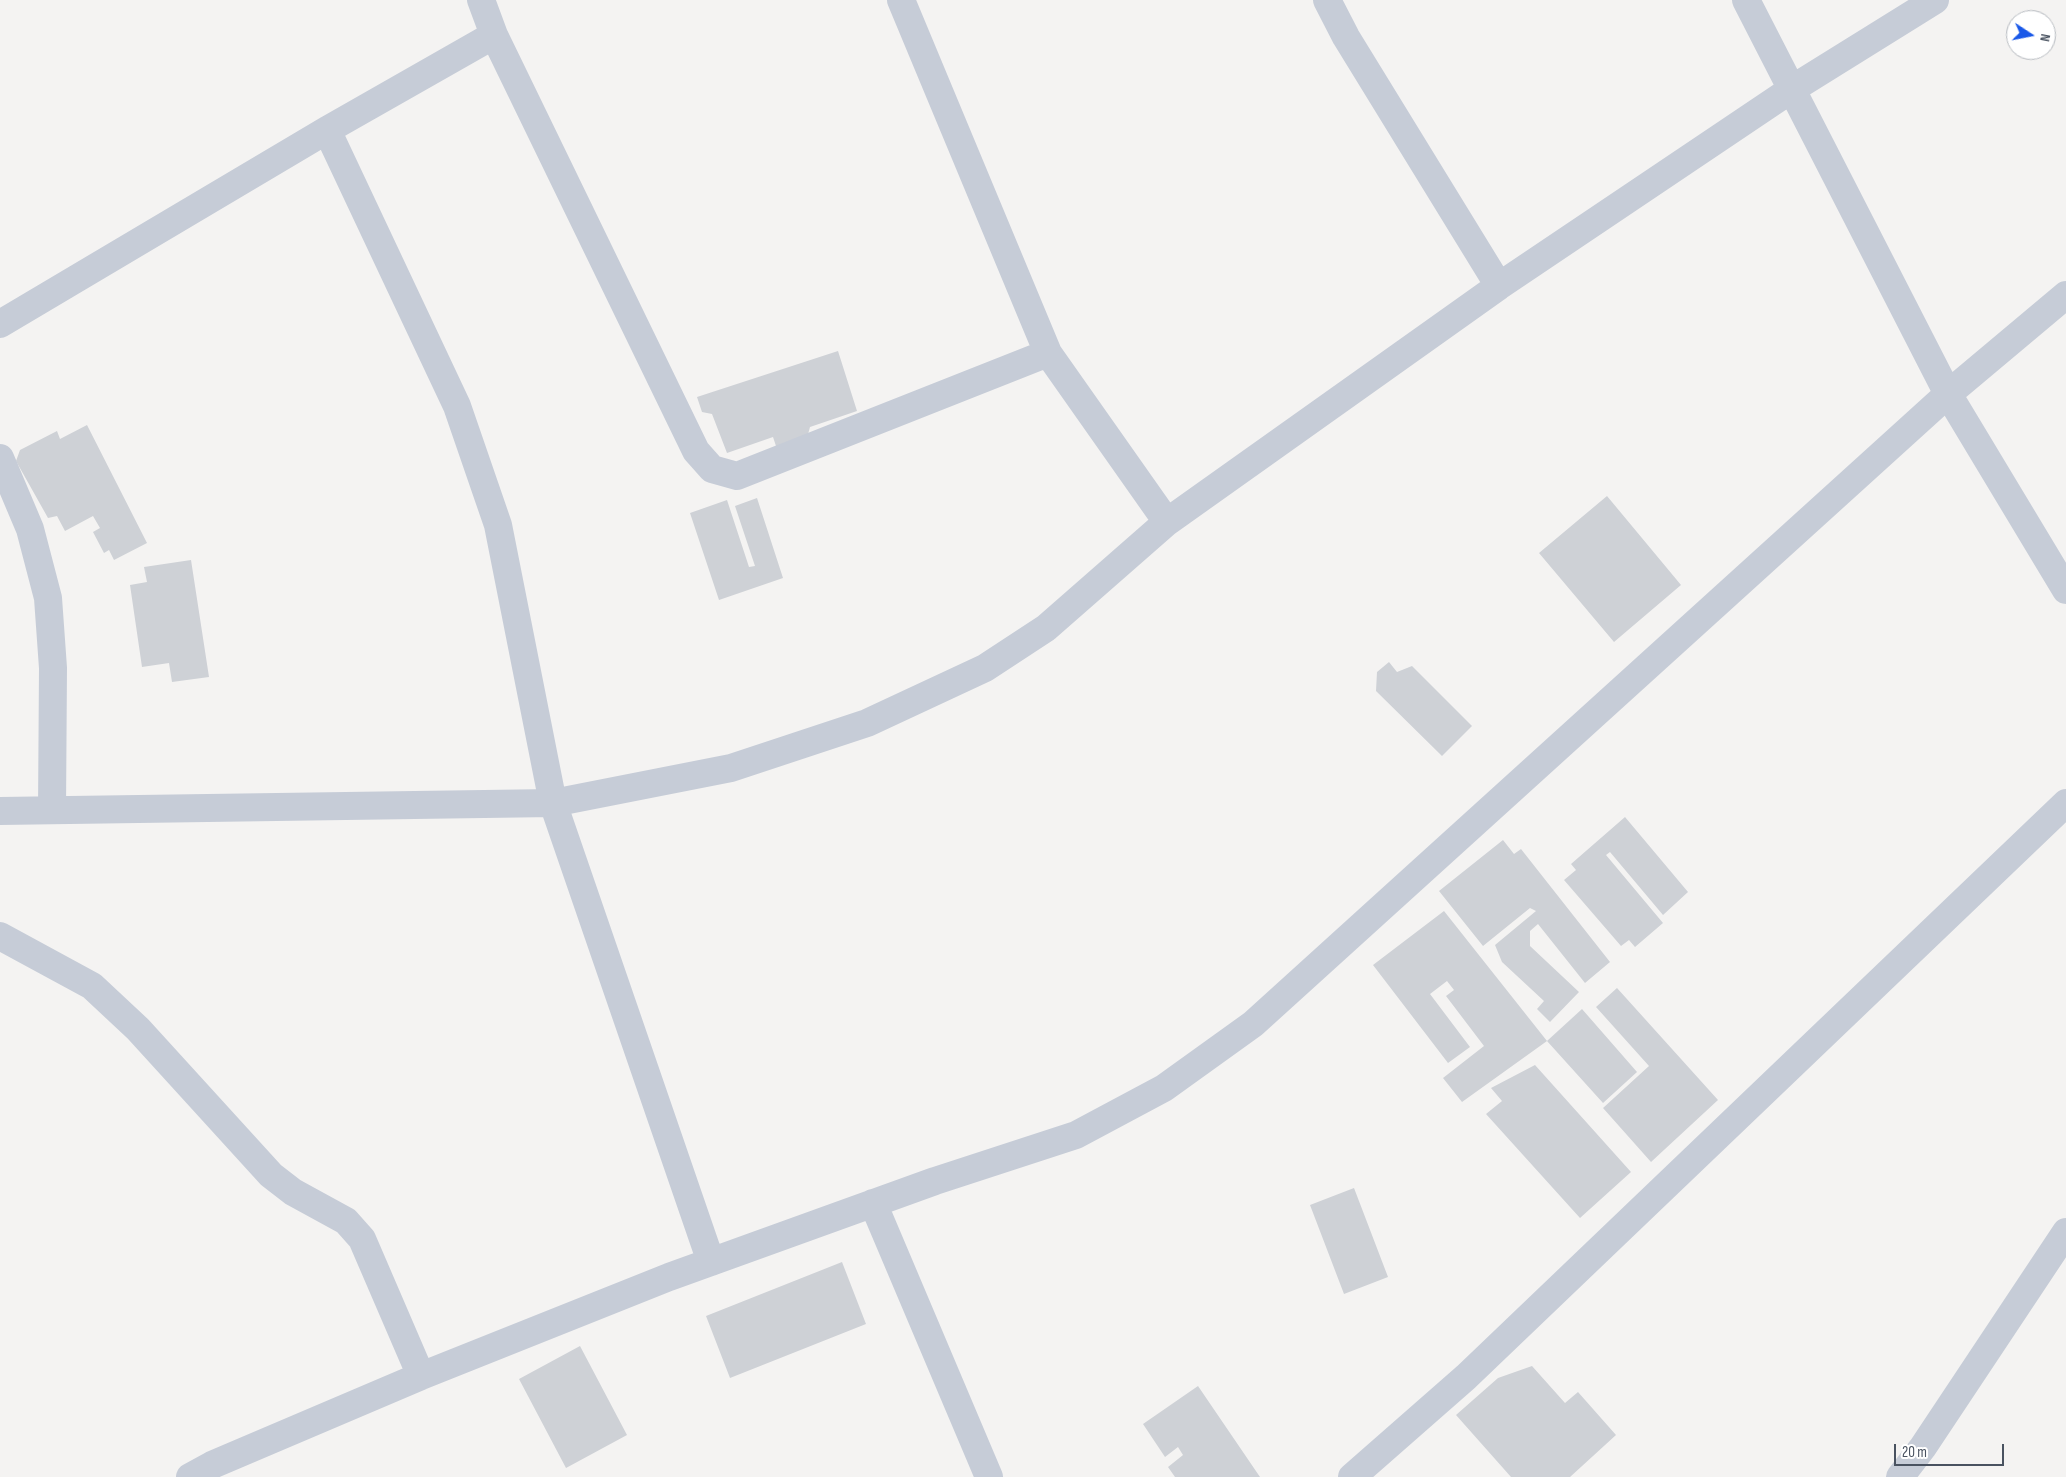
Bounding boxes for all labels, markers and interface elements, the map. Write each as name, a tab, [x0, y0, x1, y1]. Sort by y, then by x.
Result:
north arrow	[2006, 10, 2056, 60]
text: N	[2036, 32, 2054, 43]
scale bar	[1896, 1434, 2006, 1466]
text: 20 m	[1902, 1443, 1927, 1462]

